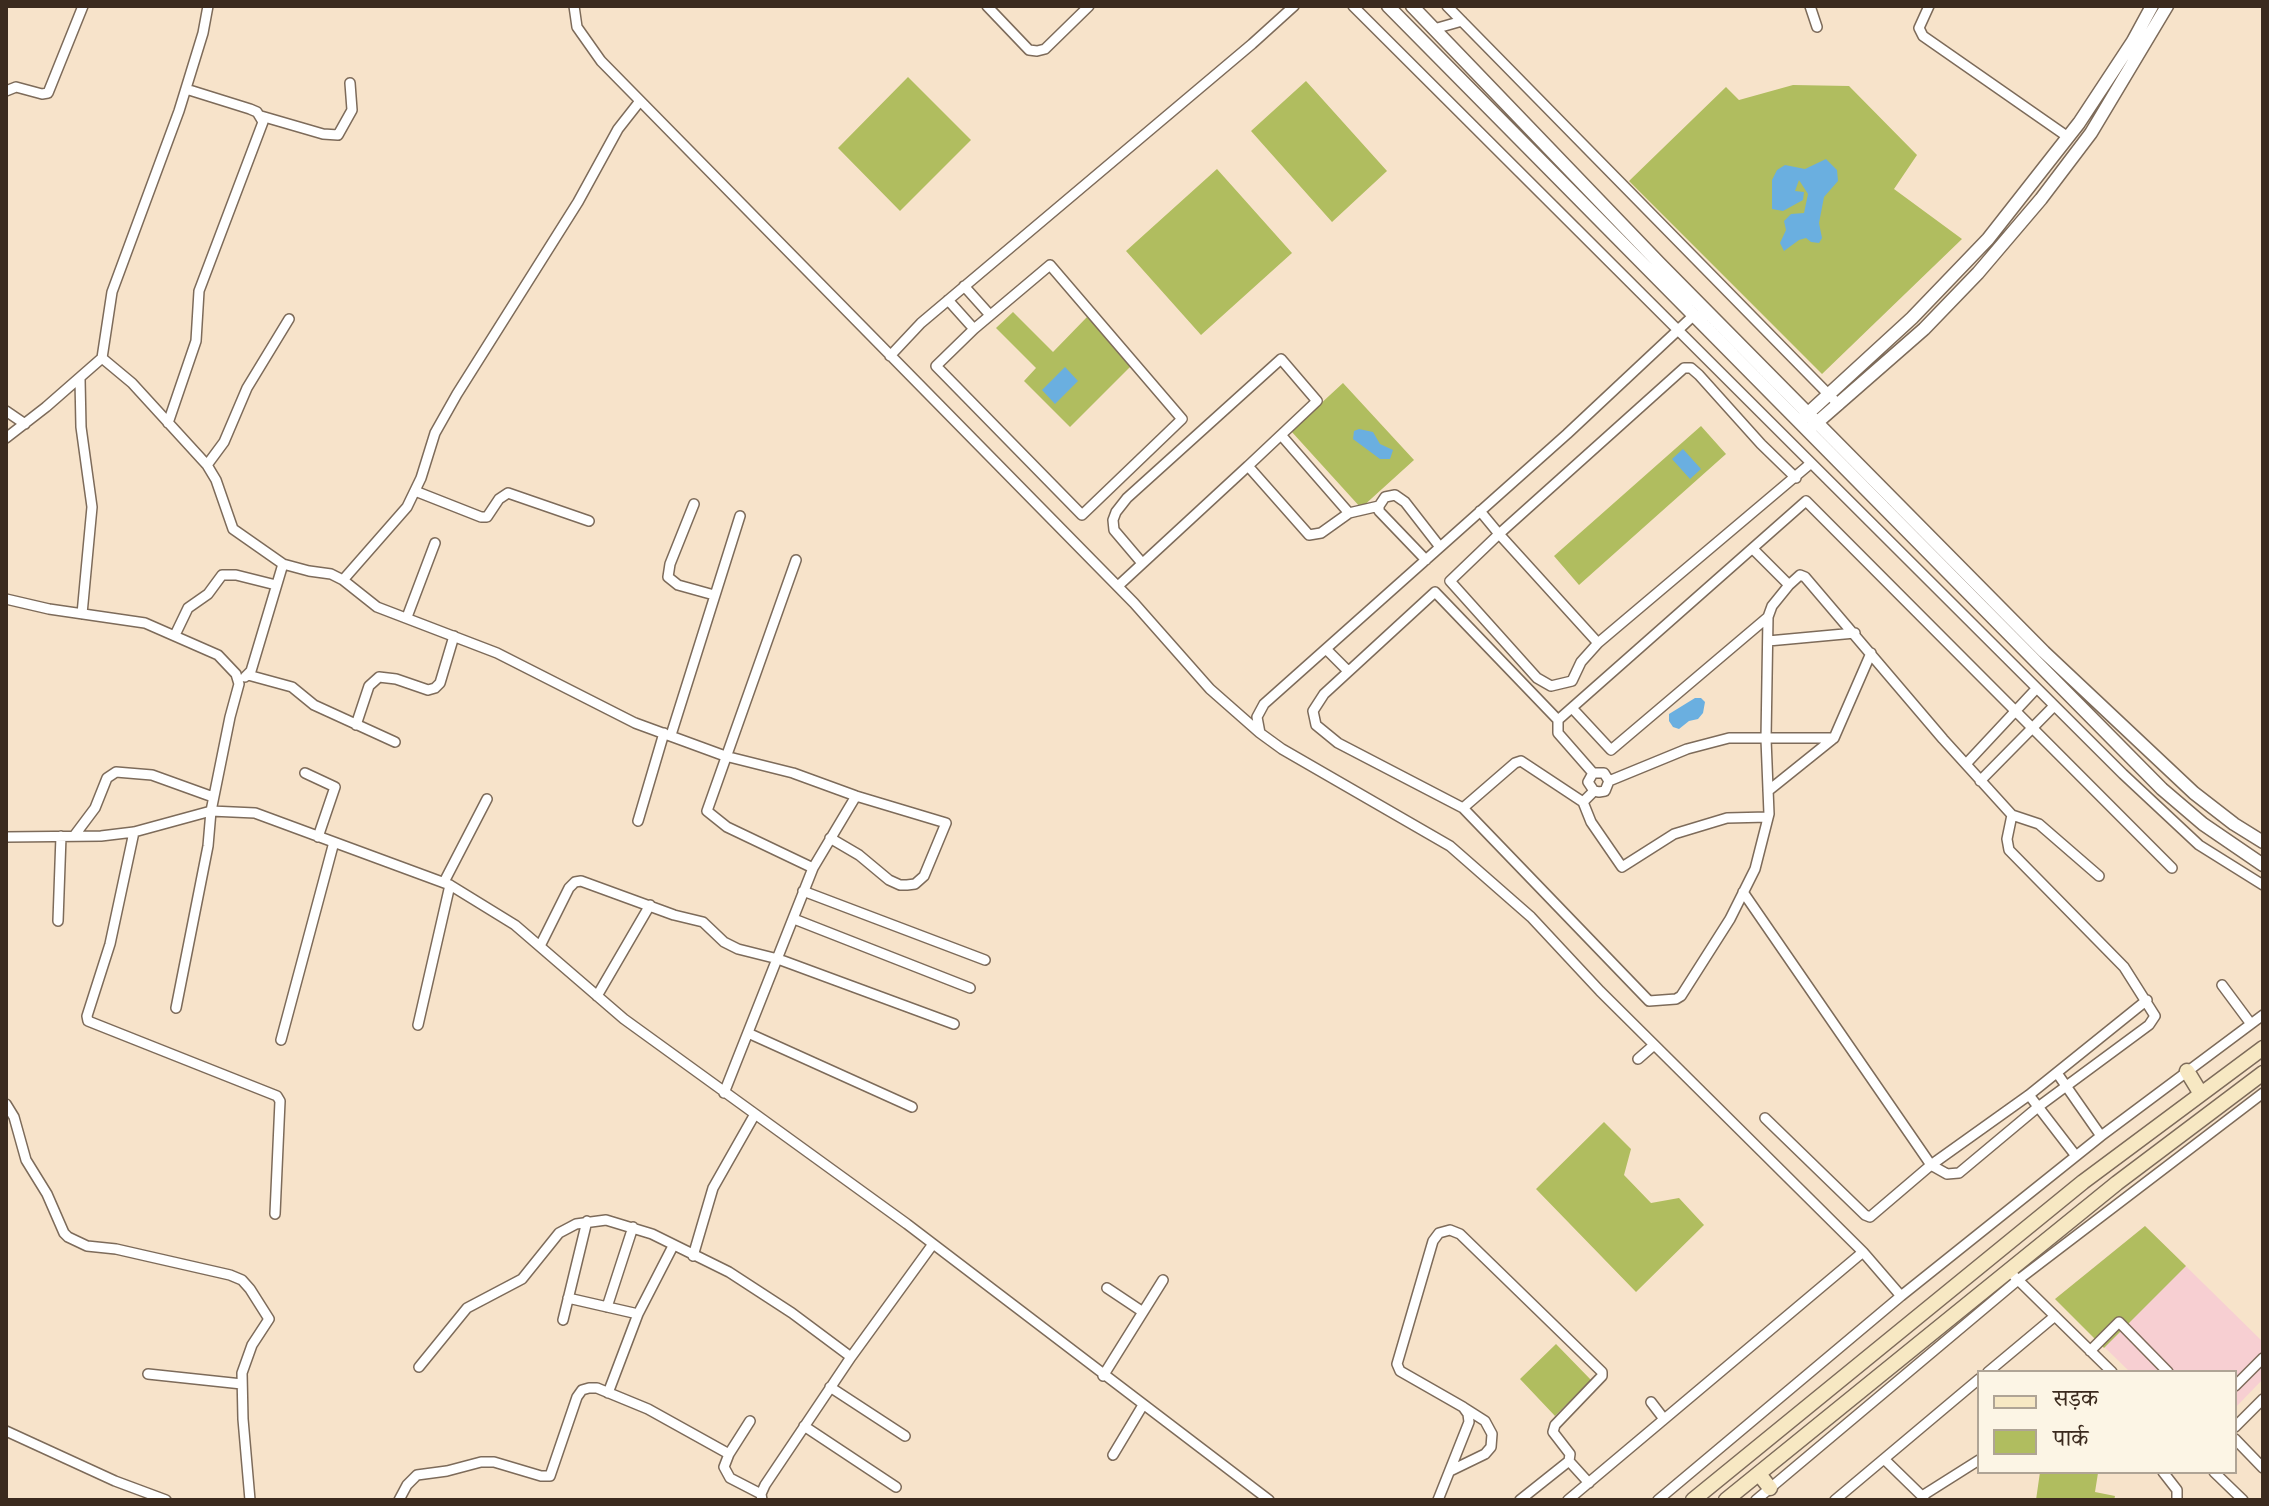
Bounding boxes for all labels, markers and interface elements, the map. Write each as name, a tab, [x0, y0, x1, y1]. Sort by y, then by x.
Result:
legend	[1977, 1370, 2237, 1474]
text: सड़क	[2053, 1383, 2098, 1412]
text: पार्क	[2053, 1423, 2088, 1452]

